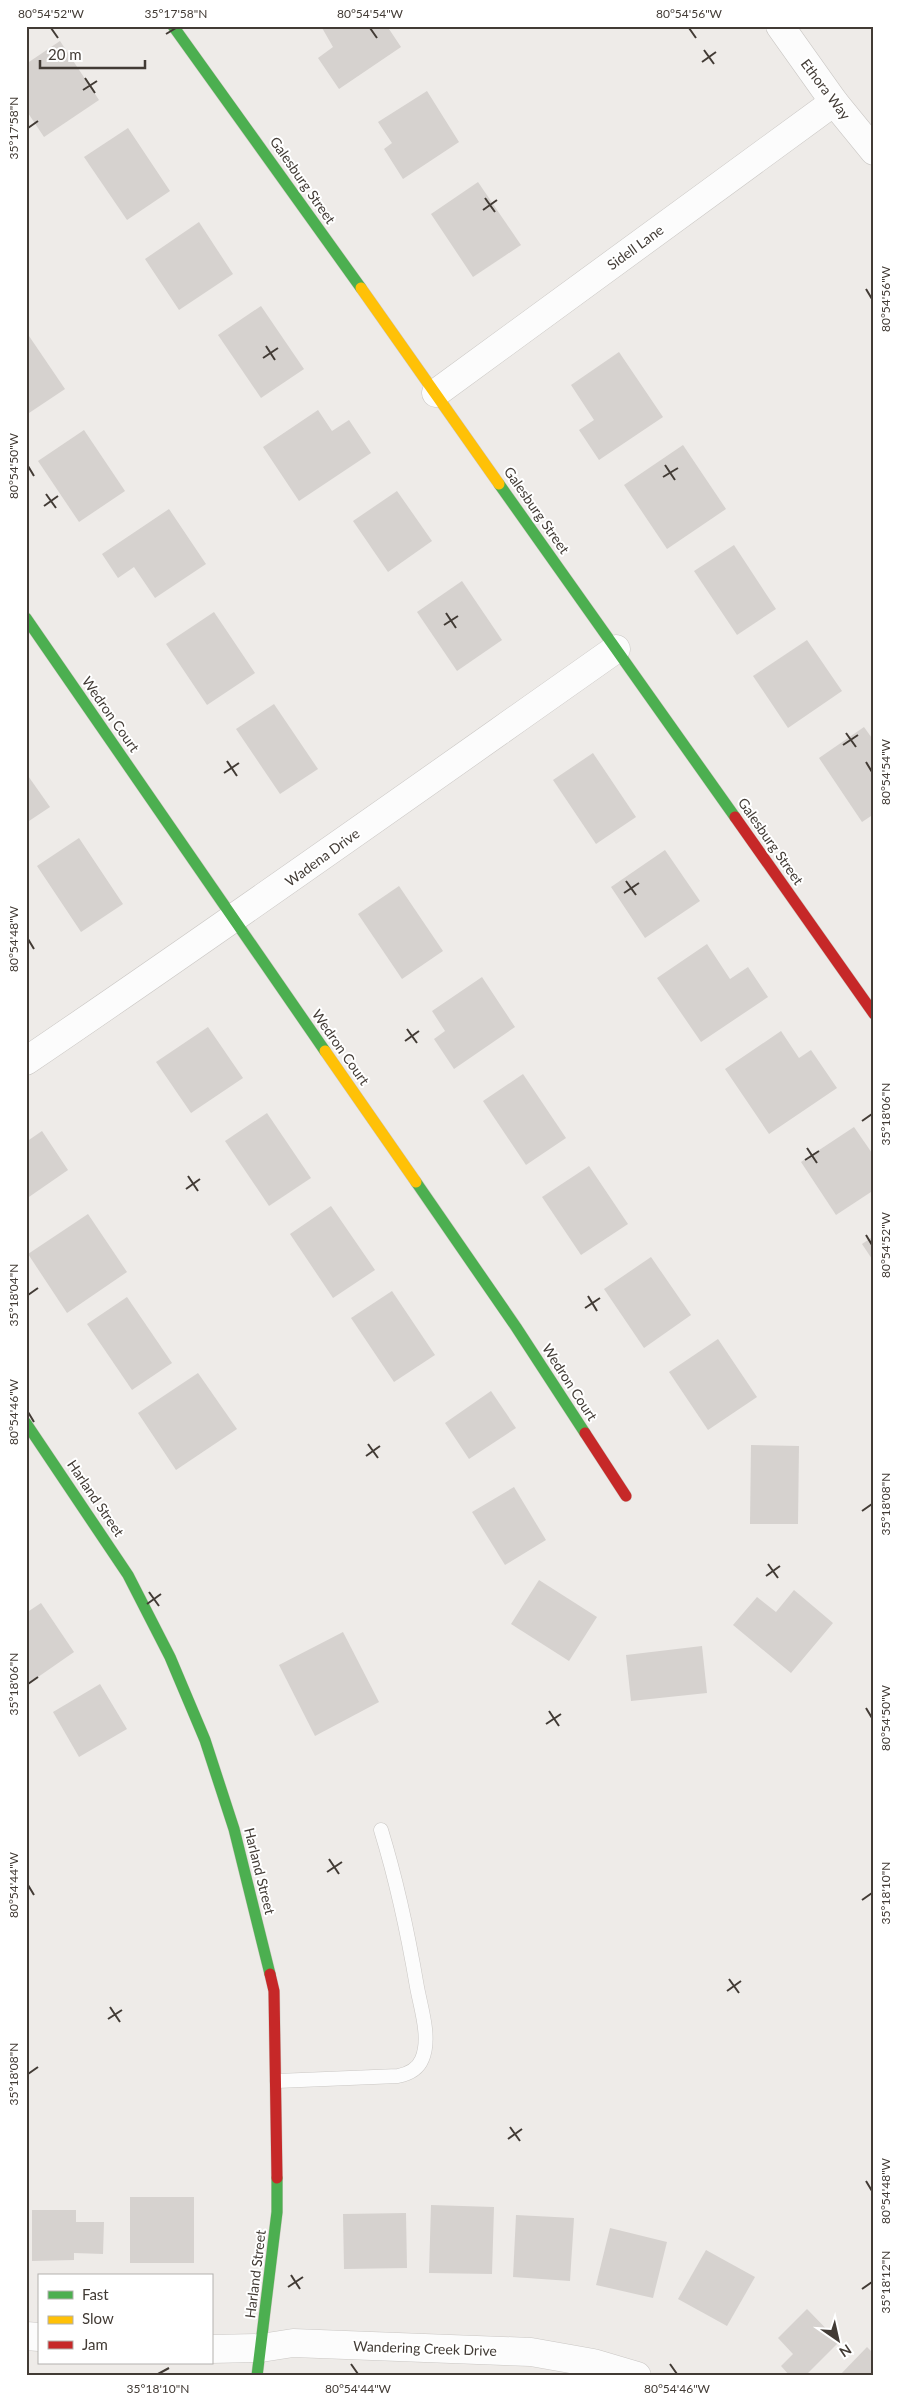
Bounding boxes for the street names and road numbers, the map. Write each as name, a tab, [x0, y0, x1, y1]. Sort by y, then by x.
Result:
street label: Ethora Way	[798, 55, 855, 123]
street label: Galesburg Street	[267, 133, 339, 227]
street label: Sidell Lane	[603, 221, 667, 273]
street label: Galesburg Street	[501, 463, 573, 557]
street label: Wedron Court	[79, 673, 143, 755]
street label: Galesburg Street	[735, 794, 807, 888]
street label: Wadena Drive	[282, 824, 362, 890]
street label: Wedron Court	[309, 1006, 373, 1088]
street label: Wedron Court	[539, 1340, 601, 1424]
street label: Harland Street	[64, 1456, 128, 1540]
street label: Harland Street	[241, 1826, 279, 1916]
street label: Harland Street	[241, 2229, 269, 2319]
street label: Wandering Creek Drive	[353, 2337, 497, 2359]

